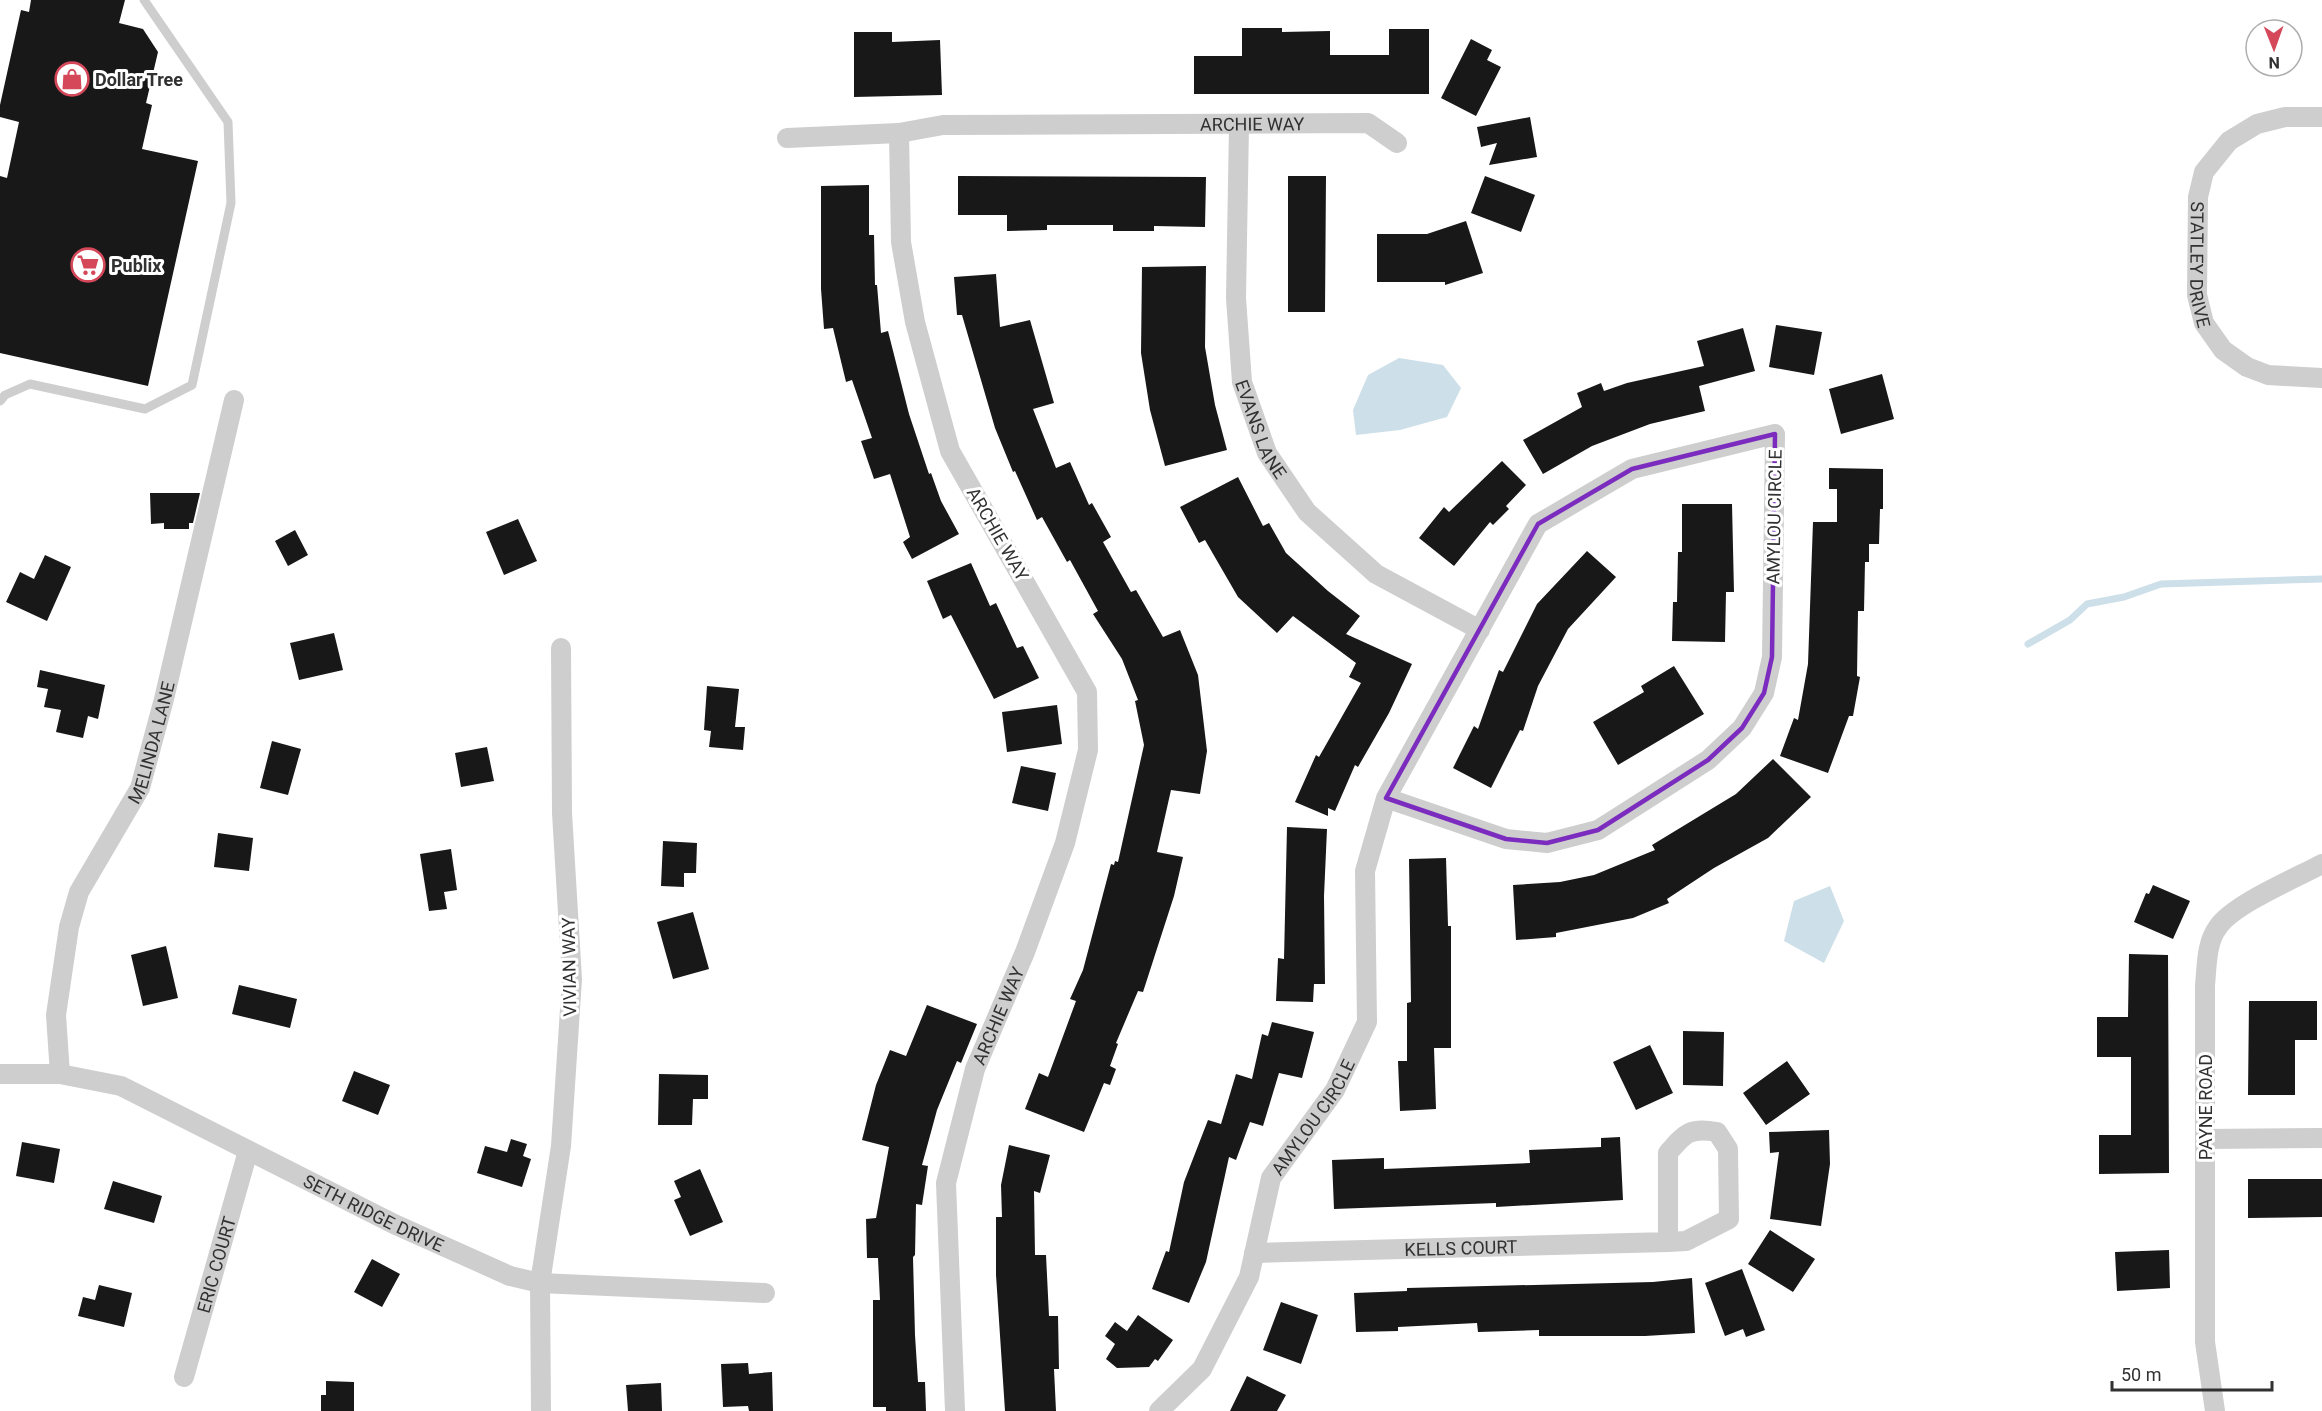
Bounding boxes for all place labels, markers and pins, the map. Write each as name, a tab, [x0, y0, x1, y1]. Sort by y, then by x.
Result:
shop icon: Dollar Tree	[54, 61, 90, 97]
place label: Dollar Tree	[95, 69, 183, 90]
supermarket icon: Publix	[70, 247, 106, 283]
place label: Publix	[111, 255, 162, 276]

